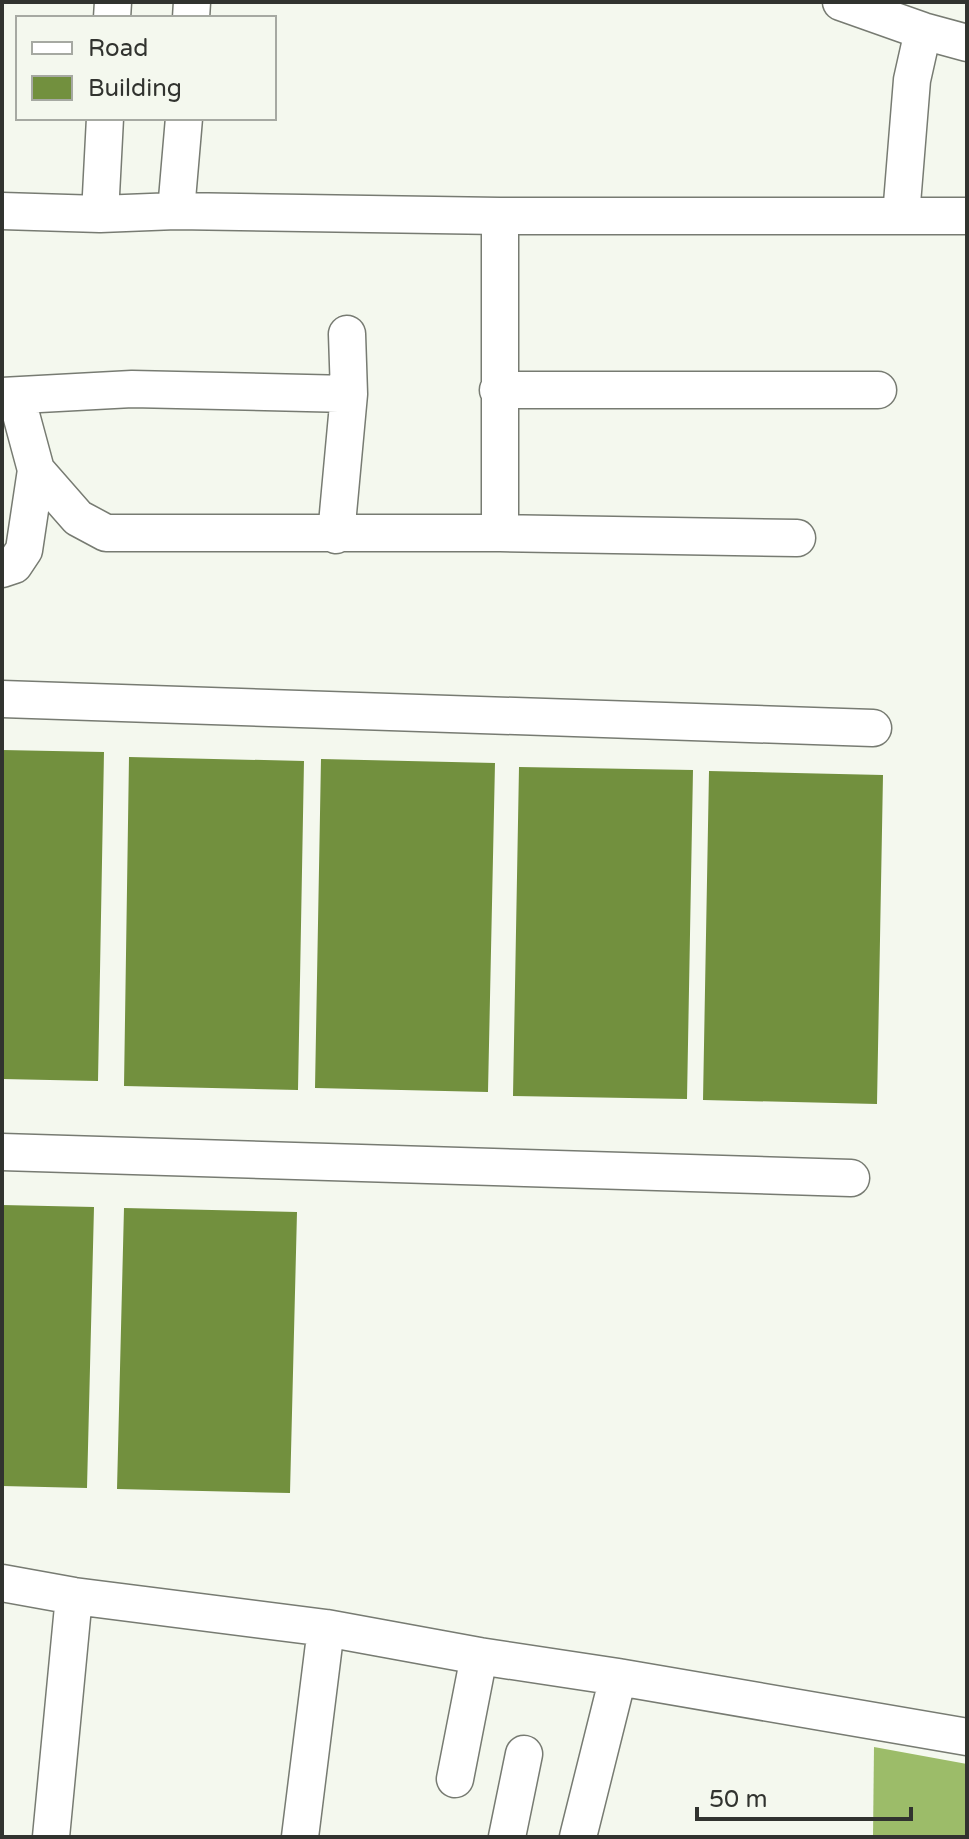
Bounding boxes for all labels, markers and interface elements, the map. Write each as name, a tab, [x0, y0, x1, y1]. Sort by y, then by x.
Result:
legend	[16, 16, 276, 120]
text: Road	[88, 34, 148, 63]
text: Building	[88, 74, 182, 103]
scale bar	[697, 1771, 911, 1821]
text: 50 m	[709, 1785, 767, 1814]

